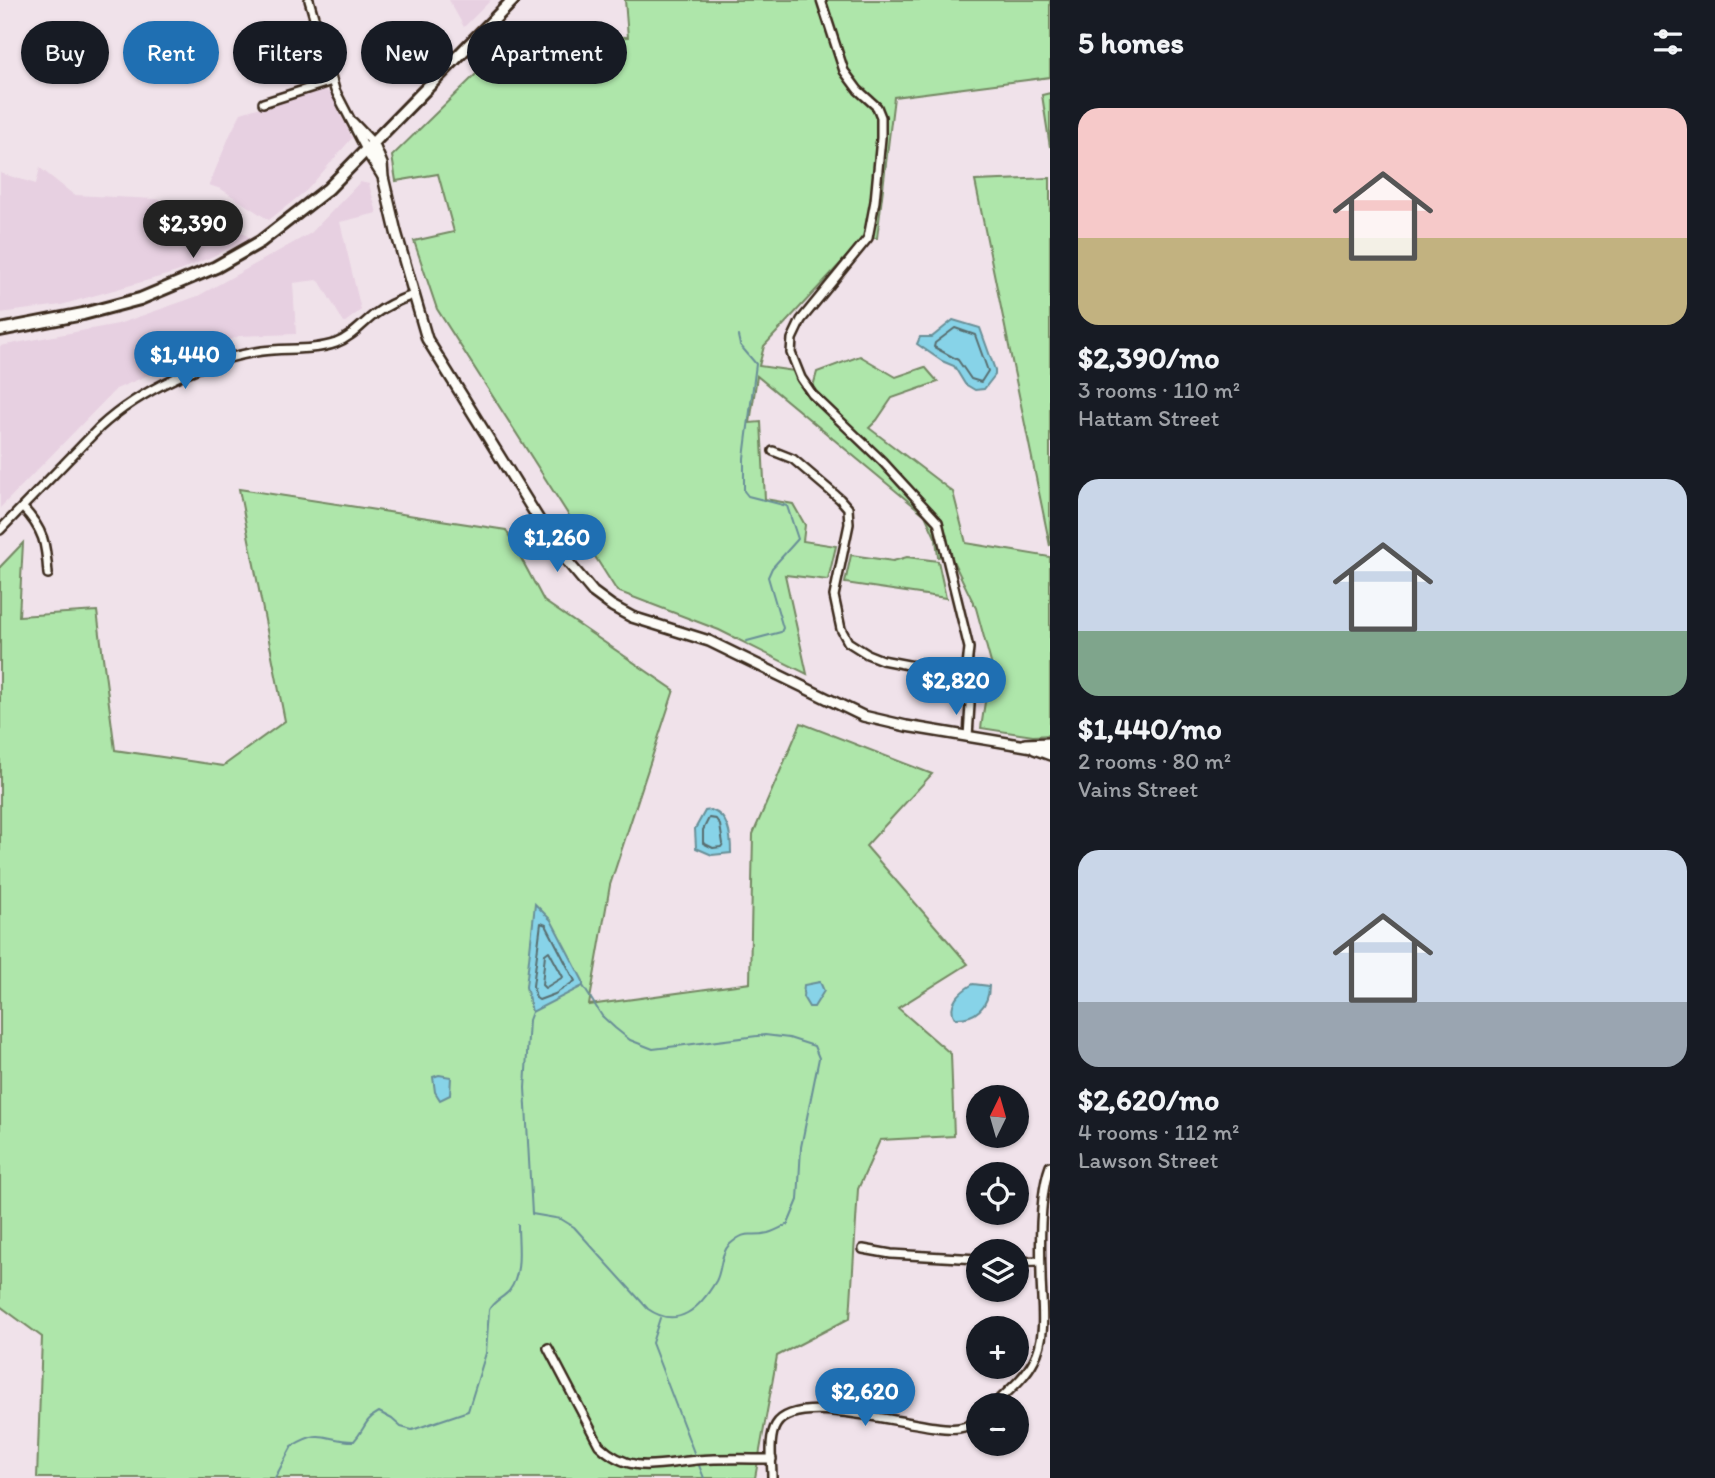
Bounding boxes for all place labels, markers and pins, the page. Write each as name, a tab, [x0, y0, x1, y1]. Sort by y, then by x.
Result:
pin: $2,390	[136, 201, 250, 260]
pin: $1,440	[128, 332, 242, 391]
pin: $1,260	[500, 514, 614, 574]
pin: $2,820	[899, 658, 1013, 717]
pin: $2,620	[808, 1368, 922, 1428]

